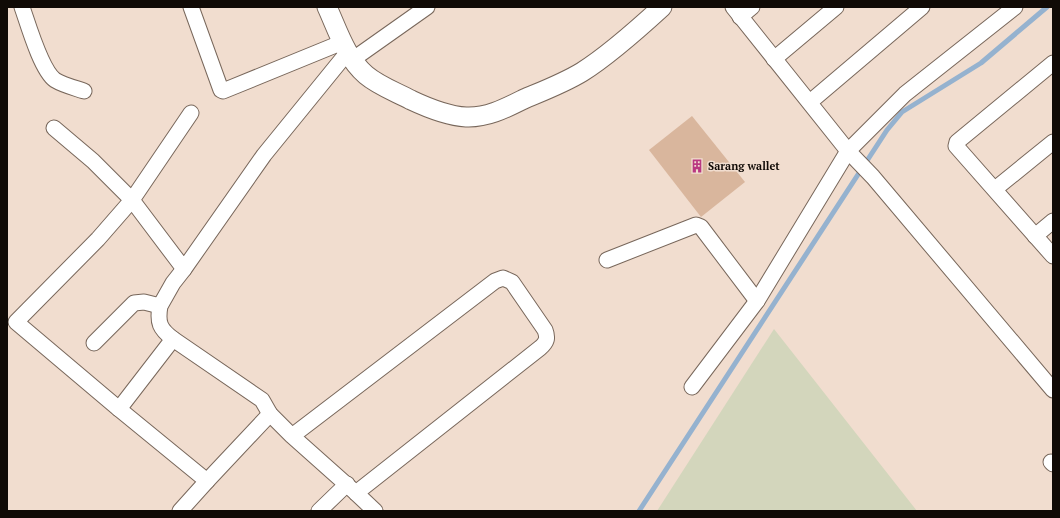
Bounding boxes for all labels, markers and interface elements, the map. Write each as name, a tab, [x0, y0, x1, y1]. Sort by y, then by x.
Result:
building icon: Sarang wallet	[689, 158, 705, 174]
place label: Sarang wallet	[708, 159, 780, 173]

